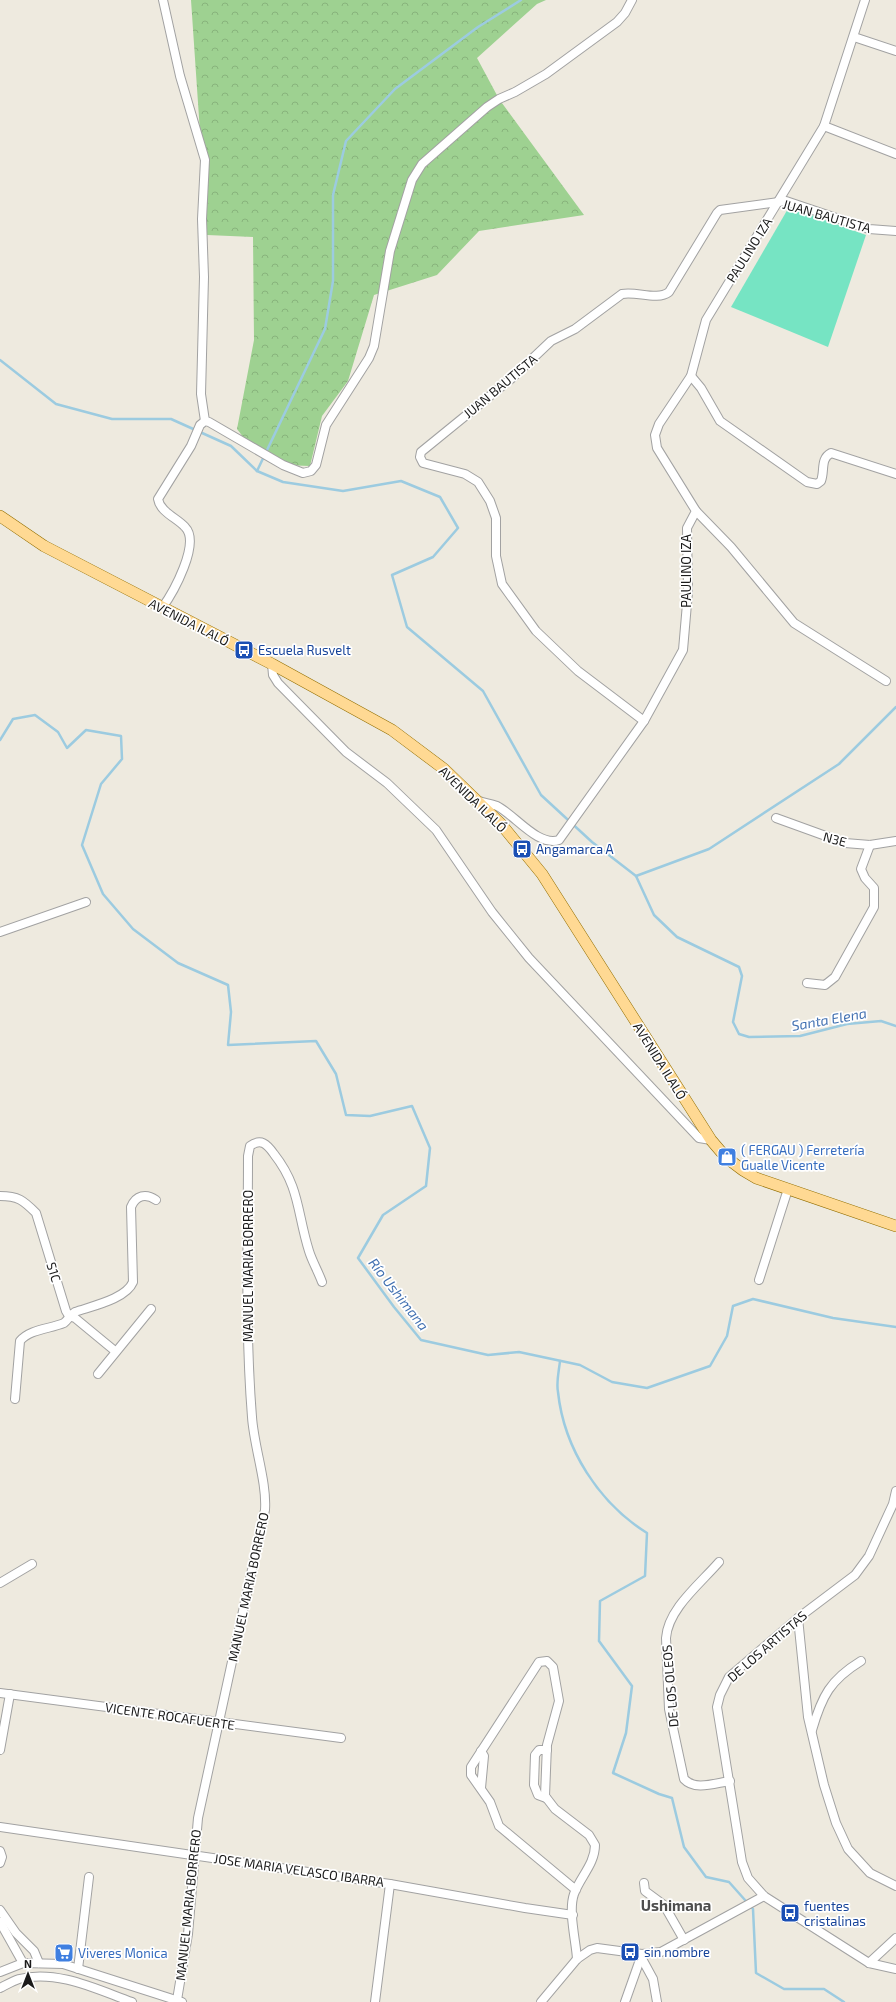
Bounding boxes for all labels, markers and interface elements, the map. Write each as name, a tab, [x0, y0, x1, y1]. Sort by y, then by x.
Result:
street label: JUAN BAUTISTA	[781, 196, 873, 236]
street label: PAULINO IZA	[723, 215, 775, 285]
street label: JUAN BAUTISTA	[460, 351, 540, 421]
street label: PAULINO IZA	[678, 534, 694, 608]
street label: AVENIDA ILALÓ	[146, 594, 232, 649]
bus stop icon: Escuela Rusvelt	[233, 639, 255, 661]
place label: Escuela Rusvelt	[258, 642, 351, 658]
street label: AVENIDA ILALÓ	[436, 762, 511, 835]
street label: N3E	[821, 828, 849, 850]
bus stop icon: Angamarca A	[511, 838, 533, 860]
place label: Angamarca A	[536, 841, 614, 857]
water label: Santa Elena	[790, 1004, 868, 1034]
street label: AVENIDA ILALÓ	[630, 1019, 691, 1103]
place label: ( FERGAU ) Ferretería Gualle Vicente	[741, 1142, 865, 1173]
shop icon: ( FERGAU ) Ferretería Gualle Vicente	[716, 1146, 738, 1168]
street label: MANUEL MARIA BORRERO	[240, 1190, 256, 1342]
water label: Río Ushimana	[365, 1254, 433, 1334]
street label: S1C	[43, 1260, 65, 1284]
street label: MANUEL MARIA BORRERO	[224, 1511, 272, 1663]
street label: DE LOS ARTISTAS	[724, 1607, 810, 1685]
street label: DE LOS OLEOS	[658, 1644, 682, 1728]
street label: VICENTE ROCAFUERTE	[104, 1699, 236, 1733]
street label: MANUEL MARIA BORRERO	[172, 1828, 204, 1982]
street label: JOSE MARIA VELASCO IBARRA	[213, 1850, 385, 1890]
district label: Ushimana	[641, 1896, 711, 1914]
place label: fuentes cristalinas	[804, 1898, 866, 1929]
bus stop icon: fuentes cristalinas	[779, 1902, 801, 1924]
bus stop icon: sin nombre	[619, 1941, 641, 1963]
supermarket icon: Viveres Monica	[53, 1942, 75, 1964]
place label: sin nombre	[644, 1944, 710, 1960]
place label: Viveres Monica	[78, 1945, 168, 1961]
north arrow	[8, 1954, 48, 1994]
text: N	[24, 1957, 32, 1970]

